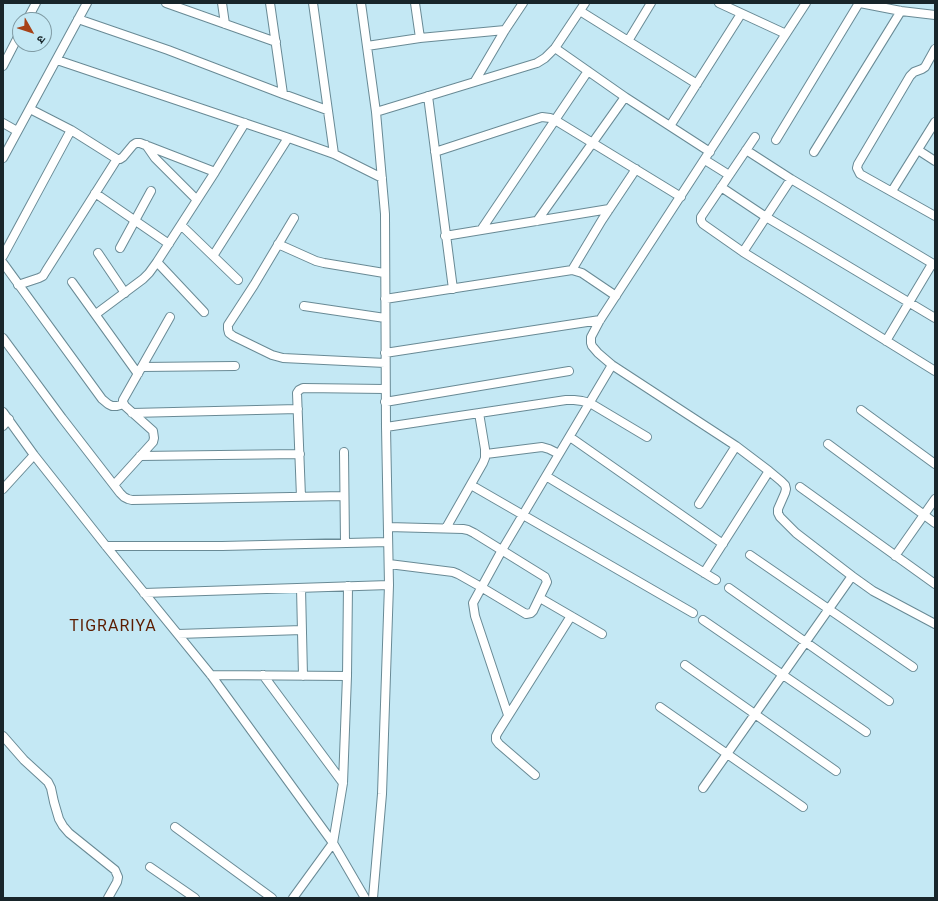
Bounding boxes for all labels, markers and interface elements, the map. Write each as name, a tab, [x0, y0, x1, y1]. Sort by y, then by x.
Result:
north arrow	[12, 12, 52, 52]
text: उ	[34, 33, 48, 46]
district label: TIGRARIYA	[69, 617, 157, 637]

